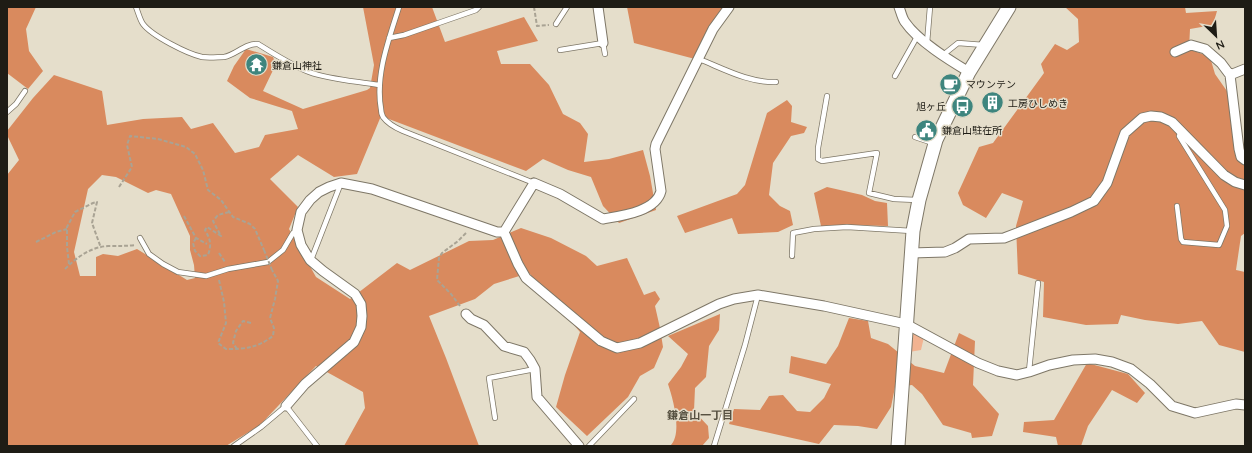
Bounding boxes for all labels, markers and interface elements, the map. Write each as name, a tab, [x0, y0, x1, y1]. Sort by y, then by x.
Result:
north arrow	[1196, 16, 1236, 56]
text: N	[1214, 37, 1227, 53]
temple icon: 鎌倉山神社	[244, 52, 270, 78]
place label: 鎌倉山神社	[272, 59, 322, 72]
cafe icon: マウンテン	[938, 71, 964, 97]
place label: マウンテン	[966, 78, 1016, 91]
building icon: 工房ひしめき	[980, 90, 1006, 116]
bus stop icon: 旭ヶ丘	[949, 93, 975, 119]
place label: 工房ひしめき	[1008, 97, 1068, 110]
place label: 旭ヶ丘	[916, 100, 946, 113]
public building icon: 鎌倉山駐在所	[913, 117, 939, 143]
place label: 鎌倉山駐在所	[942, 124, 1002, 137]
district label: 鎌倉山一丁目	[667, 408, 733, 422]

